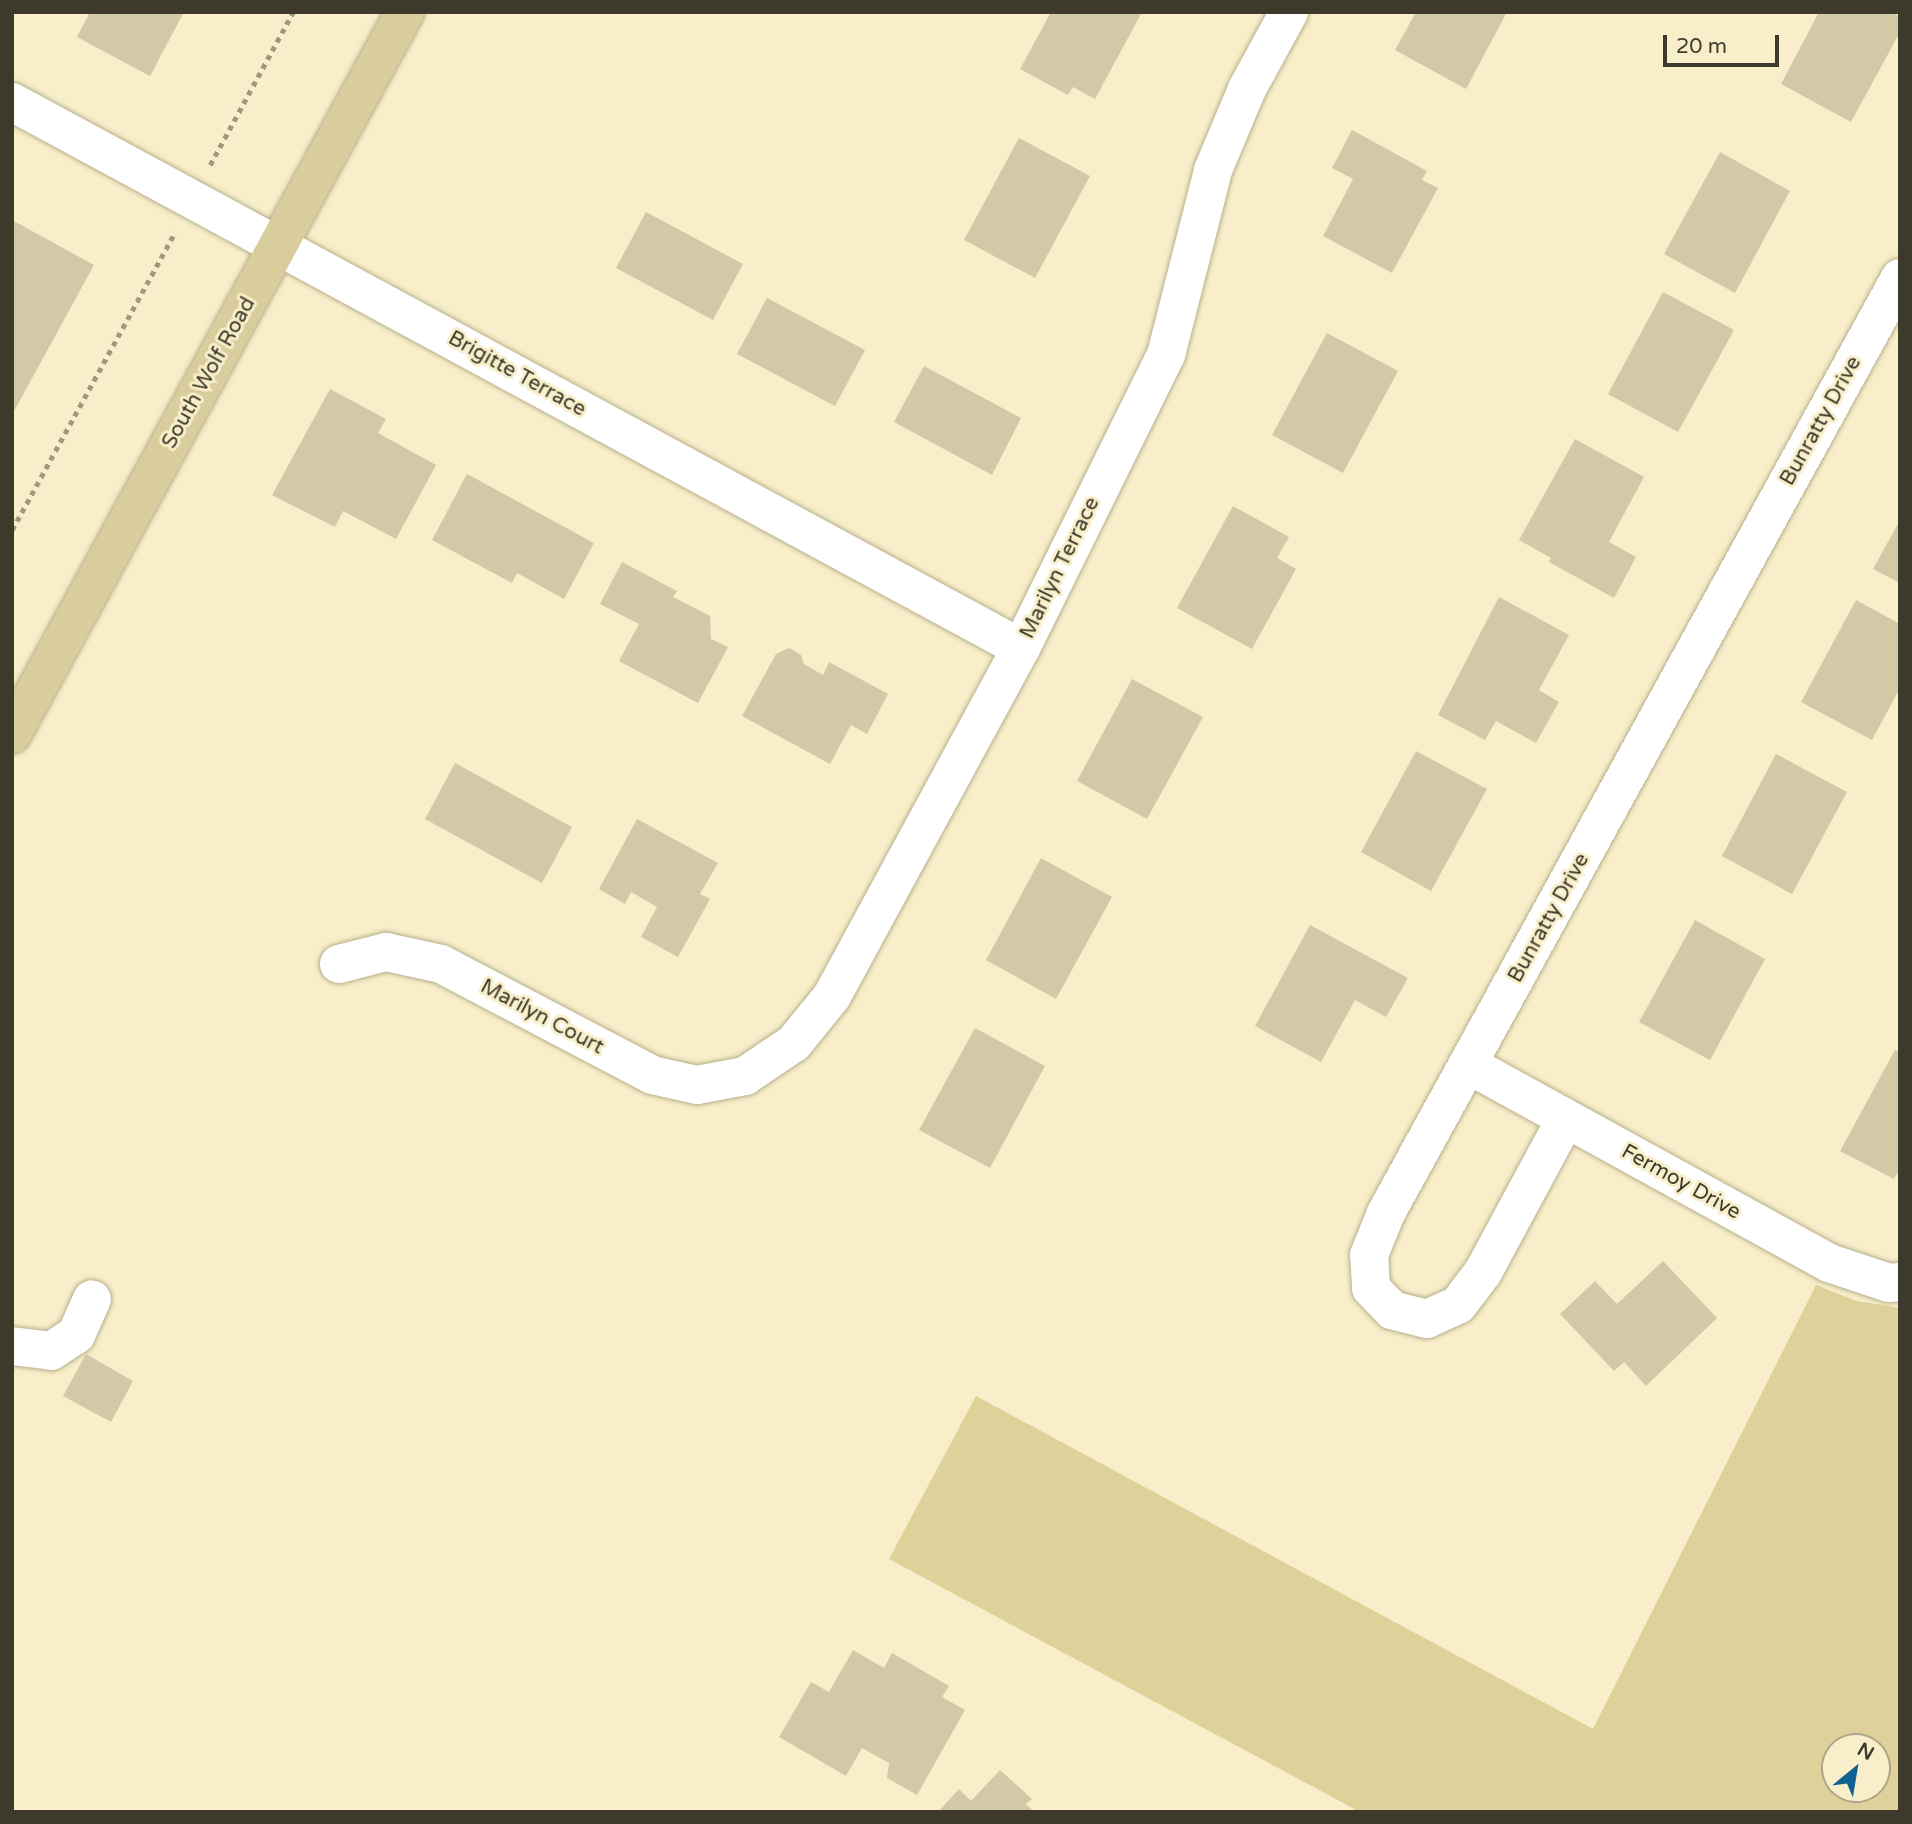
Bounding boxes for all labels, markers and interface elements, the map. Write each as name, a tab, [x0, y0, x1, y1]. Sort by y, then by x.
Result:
scale bar	[1667, 21, 1783, 65]
text: 20 m	[1676, 34, 1727, 59]
street label: South Wolf Road	[157, 293, 261, 453]
street label: Brigitte Terrace	[444, 326, 590, 422]
street label: Bunratty Drive	[1775, 352, 1867, 490]
street label: Marilyn Terrace	[1015, 493, 1105, 643]
street label: Bunratty Drive	[1503, 849, 1595, 987]
street label: Marilyn Court	[476, 974, 608, 1060]
street label: Fermoy Drive	[1617, 1139, 1745, 1225]
north arrow	[1821, 1733, 1891, 1803]
text: N	[1853, 1738, 1878, 1765]

